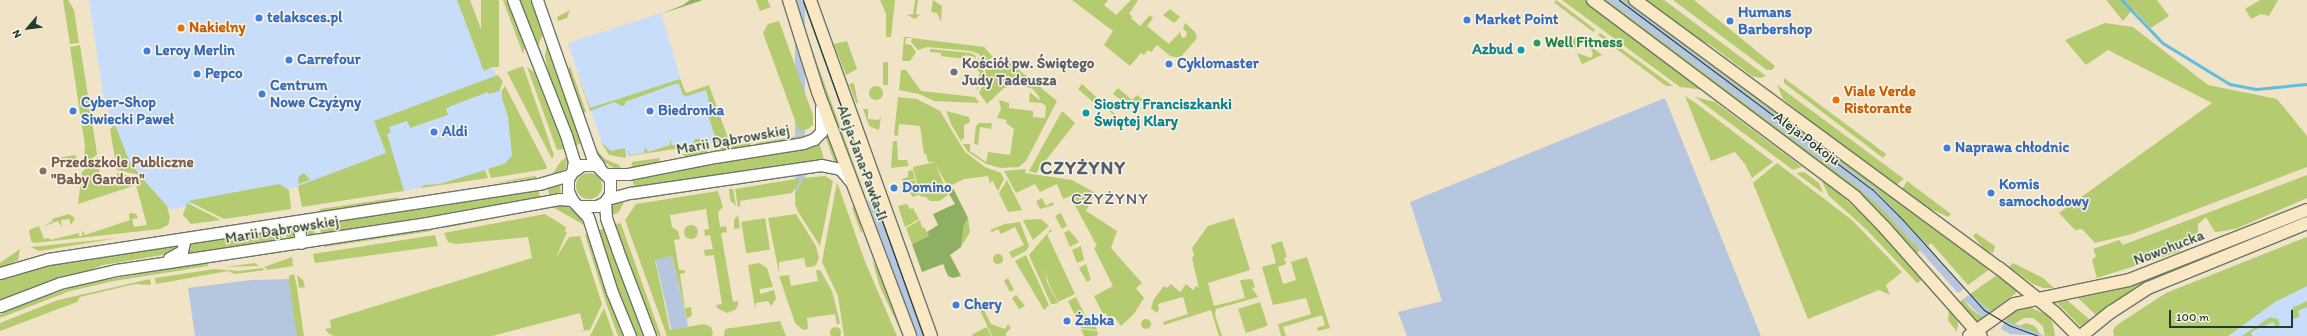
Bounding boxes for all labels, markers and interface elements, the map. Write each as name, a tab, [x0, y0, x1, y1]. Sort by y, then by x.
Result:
place label: Humans Barbershop	[1738, 3, 1812, 38]
north arrow	[8, 8, 48, 48]
place label: telaksces.pl	[267, 9, 343, 27]
place label: Market Point	[1475, 11, 1558, 29]
marker: telaksces.pl	[254, 13, 264, 23]
marker: Market Point	[1462, 15, 1472, 25]
marker: Humans Barbershop	[1725, 16, 1735, 26]
place label: Nakielny	[189, 19, 246, 37]
marker: Nakielny	[176, 23, 186, 33]
text: N	[9, 28, 24, 40]
place label: Well Fitness	[1545, 34, 1622, 52]
marker: Well Fitness	[1532, 38, 1542, 48]
place label: Azbud	[1472, 41, 1513, 59]
place label: Leroy Merlin	[155, 42, 235, 60]
marker: Azbud	[1516, 45, 1526, 55]
marker: Leroy Merlin	[142, 46, 152, 56]
place label: Carrefour	[297, 51, 361, 69]
place label: Kościół pw. Świętego Judy Tadeusza	[962, 54, 1095, 89]
marker: Carrefour	[284, 55, 294, 65]
place label: Cyklomaster	[1177, 55, 1259, 73]
marker: Cyklomaster	[1164, 59, 1174, 69]
place label: Pepco	[205, 65, 243, 83]
marker: Kościół pw. Świętego Judy Tadeusza	[949, 67, 959, 77]
marker: Pepco	[192, 69, 202, 79]
place label: Centrum Nowe Czyżyny	[270, 76, 362, 111]
place label: Viale Verde Ristorante	[1844, 82, 1915, 117]
marker: Centrum Nowe Czyżyny	[257, 89, 267, 99]
place label: Cyber-Shop Siwiecki Paweł	[81, 93, 174, 128]
place label: Siostry Franciszkanki Świętej Klary	[1094, 95, 1232, 130]
marker: Viale Verde Ristorante	[1831, 95, 1841, 105]
place label: Biedronka	[658, 102, 724, 120]
street label: Aleja Jana Pawła II	[833, 103, 891, 223]
marker: Cyber-Shop Siwiecki Paweł	[68, 106, 78, 116]
marker: Biedronka	[645, 106, 655, 116]
marker: Siostry Franciszkanki Świętej Klary	[1081, 108, 1091, 118]
street label: Aleja Pokoju	[1770, 108, 1844, 170]
street label: Marii Dąbrowskiej	[675, 121, 791, 159]
place label: Aldi	[442, 123, 468, 141]
marker: Aldi	[429, 127, 439, 137]
place label: Naprawa chłodnic	[1955, 139, 2069, 157]
marker: Naprawa chłodnic	[1942, 143, 1952, 153]
place label: Przedszkole Publiczne "Baby Garden"	[51, 153, 193, 188]
district label: CZYŻYNY	[1040, 157, 1126, 179]
marker: Przedszkole Publiczne "Baby Garden"	[38, 166, 48, 176]
place label: Komis samochodowy	[1999, 175, 2089, 210]
place label: Domino	[902, 179, 952, 197]
marker: Domino	[889, 183, 899, 193]
marker: Komis samochodowy	[1986, 188, 1996, 198]
district label: CZYŻYNY	[1071, 189, 1149, 209]
street label: Marii Dąbrowskiej	[224, 212, 340, 248]
street label: Nowohucka	[2131, 226, 2207, 270]
place label: Chery	[964, 296, 1002, 314]
marker: Chery	[951, 300, 961, 310]
scale bar	[2171, 302, 2295, 328]
text: 100 m	[2176, 310, 2209, 324]
place label: Żabka	[1075, 312, 1114, 330]
marker: Żabka	[1062, 316, 1072, 326]

